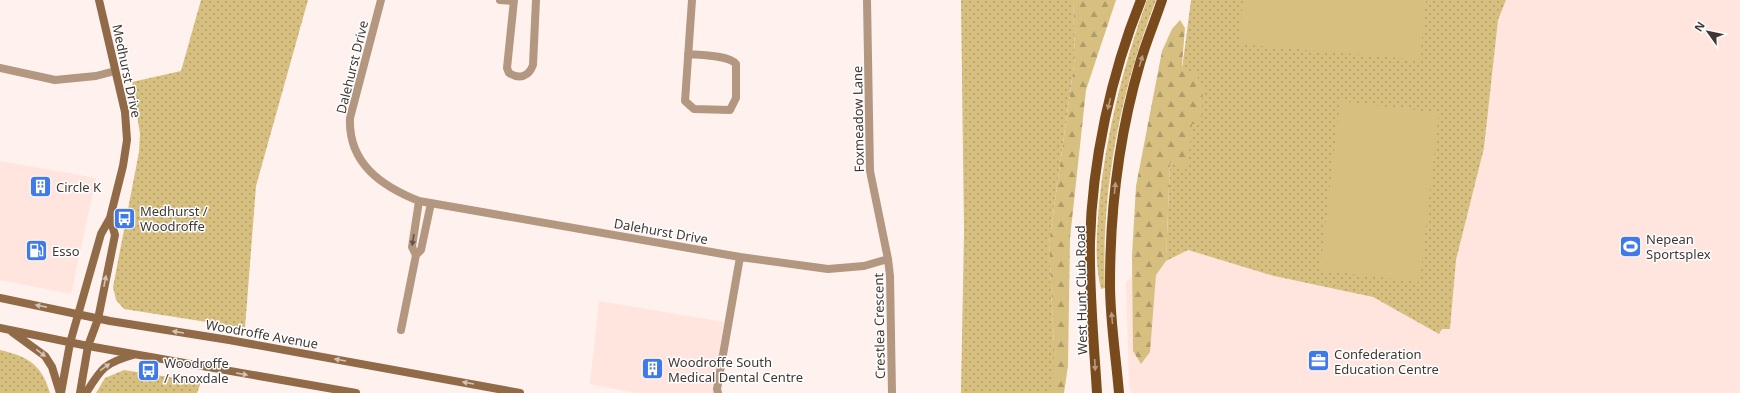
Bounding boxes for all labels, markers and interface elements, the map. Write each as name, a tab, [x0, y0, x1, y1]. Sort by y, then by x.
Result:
north arrow	[1688, 12, 1728, 52]
text: N	[1690, 18, 1708, 34]
street label: Dalehurst Drive	[332, 19, 372, 115]
street label: Medhurst Drive	[108, 23, 146, 119]
one-way arrow	[1138, 55, 1144, 67]
street label: Foxmeadow Lane	[848, 66, 868, 172]
one-way arrow	[1106, 98, 1112, 110]
building icon: Circle K	[27, 174, 53, 200]
place label: Circle K	[56, 178, 102, 196]
one-way arrow	[1112, 182, 1118, 195]
place label: Medhurst / Woodroffe	[140, 202, 208, 235]
bus stop icon: Medhurst / Woodroffe	[112, 205, 138, 231]
street label: Dalehurst Drive	[612, 214, 710, 248]
street label: West Hunt Club Road	[1071, 225, 1091, 355]
place label: Nepean Sportsplex	[1646, 230, 1711, 263]
sports icon: Nepean Sportsplex	[1618, 233, 1644, 259]
one-way arrow	[410, 234, 416, 246]
fuel station icon: Esso	[24, 238, 50, 264]
place label: Esso	[52, 242, 80, 260]
street label: Crestlea Crescent	[869, 272, 889, 379]
one-way arrow	[103, 275, 109, 287]
one-way arrow	[35, 303, 47, 309]
one-way arrow	[1109, 312, 1115, 324]
street label: Woodroffe Avenue	[204, 315, 320, 353]
one-way arrow	[172, 329, 184, 335]
place label: Confederation Education Centre	[1334, 345, 1439, 378]
office icon: Confederation Education Centre	[1306, 348, 1332, 374]
one-way arrow	[35, 349, 46, 358]
place label: Woodroffe South Medical Dental Centre	[668, 353, 803, 386]
place label: Woodroffe / Knoxdale	[164, 354, 229, 387]
building icon: Woodroffe South Medical Dental Centre	[640, 356, 666, 382]
bus stop icon: Woodroffe / Knoxdale	[136, 357, 162, 383]
one-way arrow	[334, 357, 346, 363]
one-way arrow	[1092, 359, 1099, 371]
one-way arrow	[100, 363, 111, 371]
one-way arrow	[236, 371, 249, 377]
one-way arrow	[462, 380, 474, 386]

